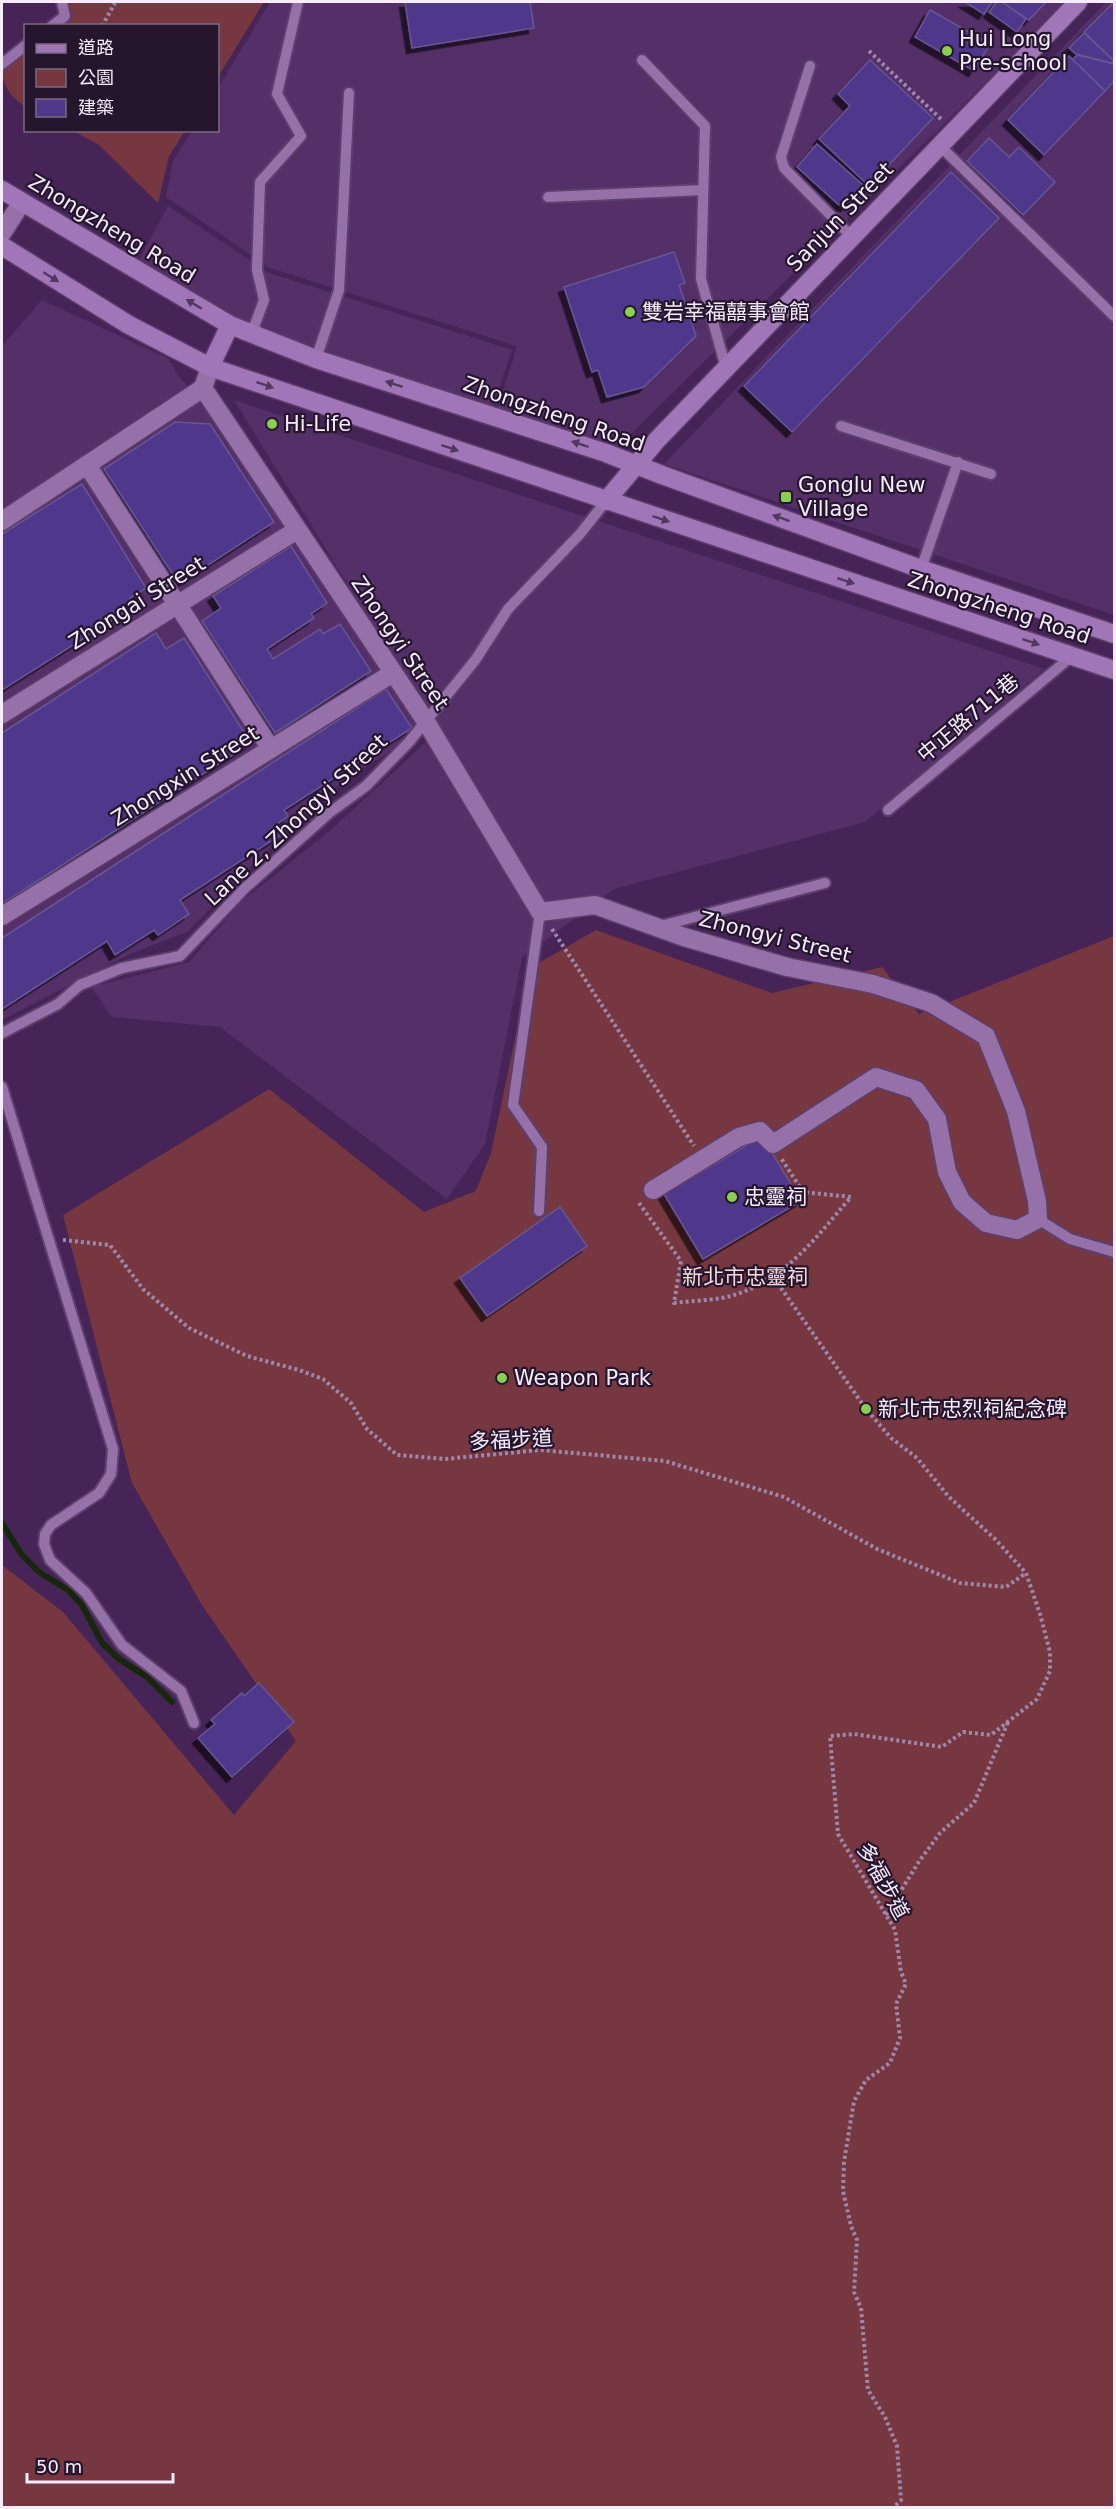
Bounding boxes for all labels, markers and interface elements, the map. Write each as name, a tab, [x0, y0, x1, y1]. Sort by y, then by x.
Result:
legend	[24, 24, 219, 132]
place label: Hui Long Pre-school	[959, 27, 1067, 75]
text: 道路	[78, 37, 114, 58]
marker: Hui Long Pre-school	[940, 44, 954, 58]
text: 公園	[78, 67, 114, 88]
text: 建築	[78, 97, 114, 118]
street label: Sanjun Street	[782, 157, 898, 277]
street label: Zhongzheng Road	[24, 170, 200, 288]
one-way arrow	[43, 271, 59, 282]
one-way arrow	[186, 299, 202, 310]
place label: 雙岩幸福囍事會館	[642, 300, 810, 324]
marker: 雙岩幸福囍事會館	[623, 305, 637, 319]
street label: Zhongzheng Road	[460, 372, 648, 456]
one-way arrow	[385, 379, 403, 388]
one-way arrow	[256, 381, 274, 391]
place label: Hi-Life	[284, 412, 351, 436]
marker: Hi-Life	[265, 417, 279, 431]
one-way arrow	[571, 439, 589, 448]
one-way arrow	[441, 443, 459, 453]
place label: Gonglu New Village	[798, 473, 925, 521]
marker: Gonglu New Village	[779, 490, 793, 504]
one-way arrow	[772, 513, 790, 523]
one-way arrow	[653, 515, 671, 524]
street label: Zhongai Street	[64, 551, 210, 655]
street label: Zhongzheng Road	[905, 567, 1093, 649]
street label: Zhongyi Street	[346, 572, 454, 714]
one-way arrow	[838, 576, 856, 586]
one-way arrow	[1023, 638, 1041, 648]
street label: 中正路711巷	[913, 669, 1023, 767]
street label: Zhongxin Street	[107, 721, 263, 831]
street label: Lane 2, Zhongyi Street	[200, 729, 392, 911]
street label: Zhongyi Street	[696, 906, 854, 968]
place label: 忠靈祠	[744, 1185, 807, 1209]
marker: 忠靈祠	[725, 1190, 739, 1204]
park label: 新北市忠靈祠	[682, 1265, 808, 1289]
place label: Weapon Park	[514, 1366, 652, 1390]
marker: Weapon Park	[495, 1371, 509, 1385]
place label: 新北市忠烈祠紀念碑	[878, 1397, 1067, 1421]
marker: 新北市忠烈祠紀念碑	[859, 1402, 873, 1416]
street label: 多福步道	[468, 1426, 554, 1454]
street label: 多福步道	[852, 1838, 914, 1924]
scale bar	[27, 2446, 172, 2484]
text: 50 m	[36, 2456, 82, 2477]

